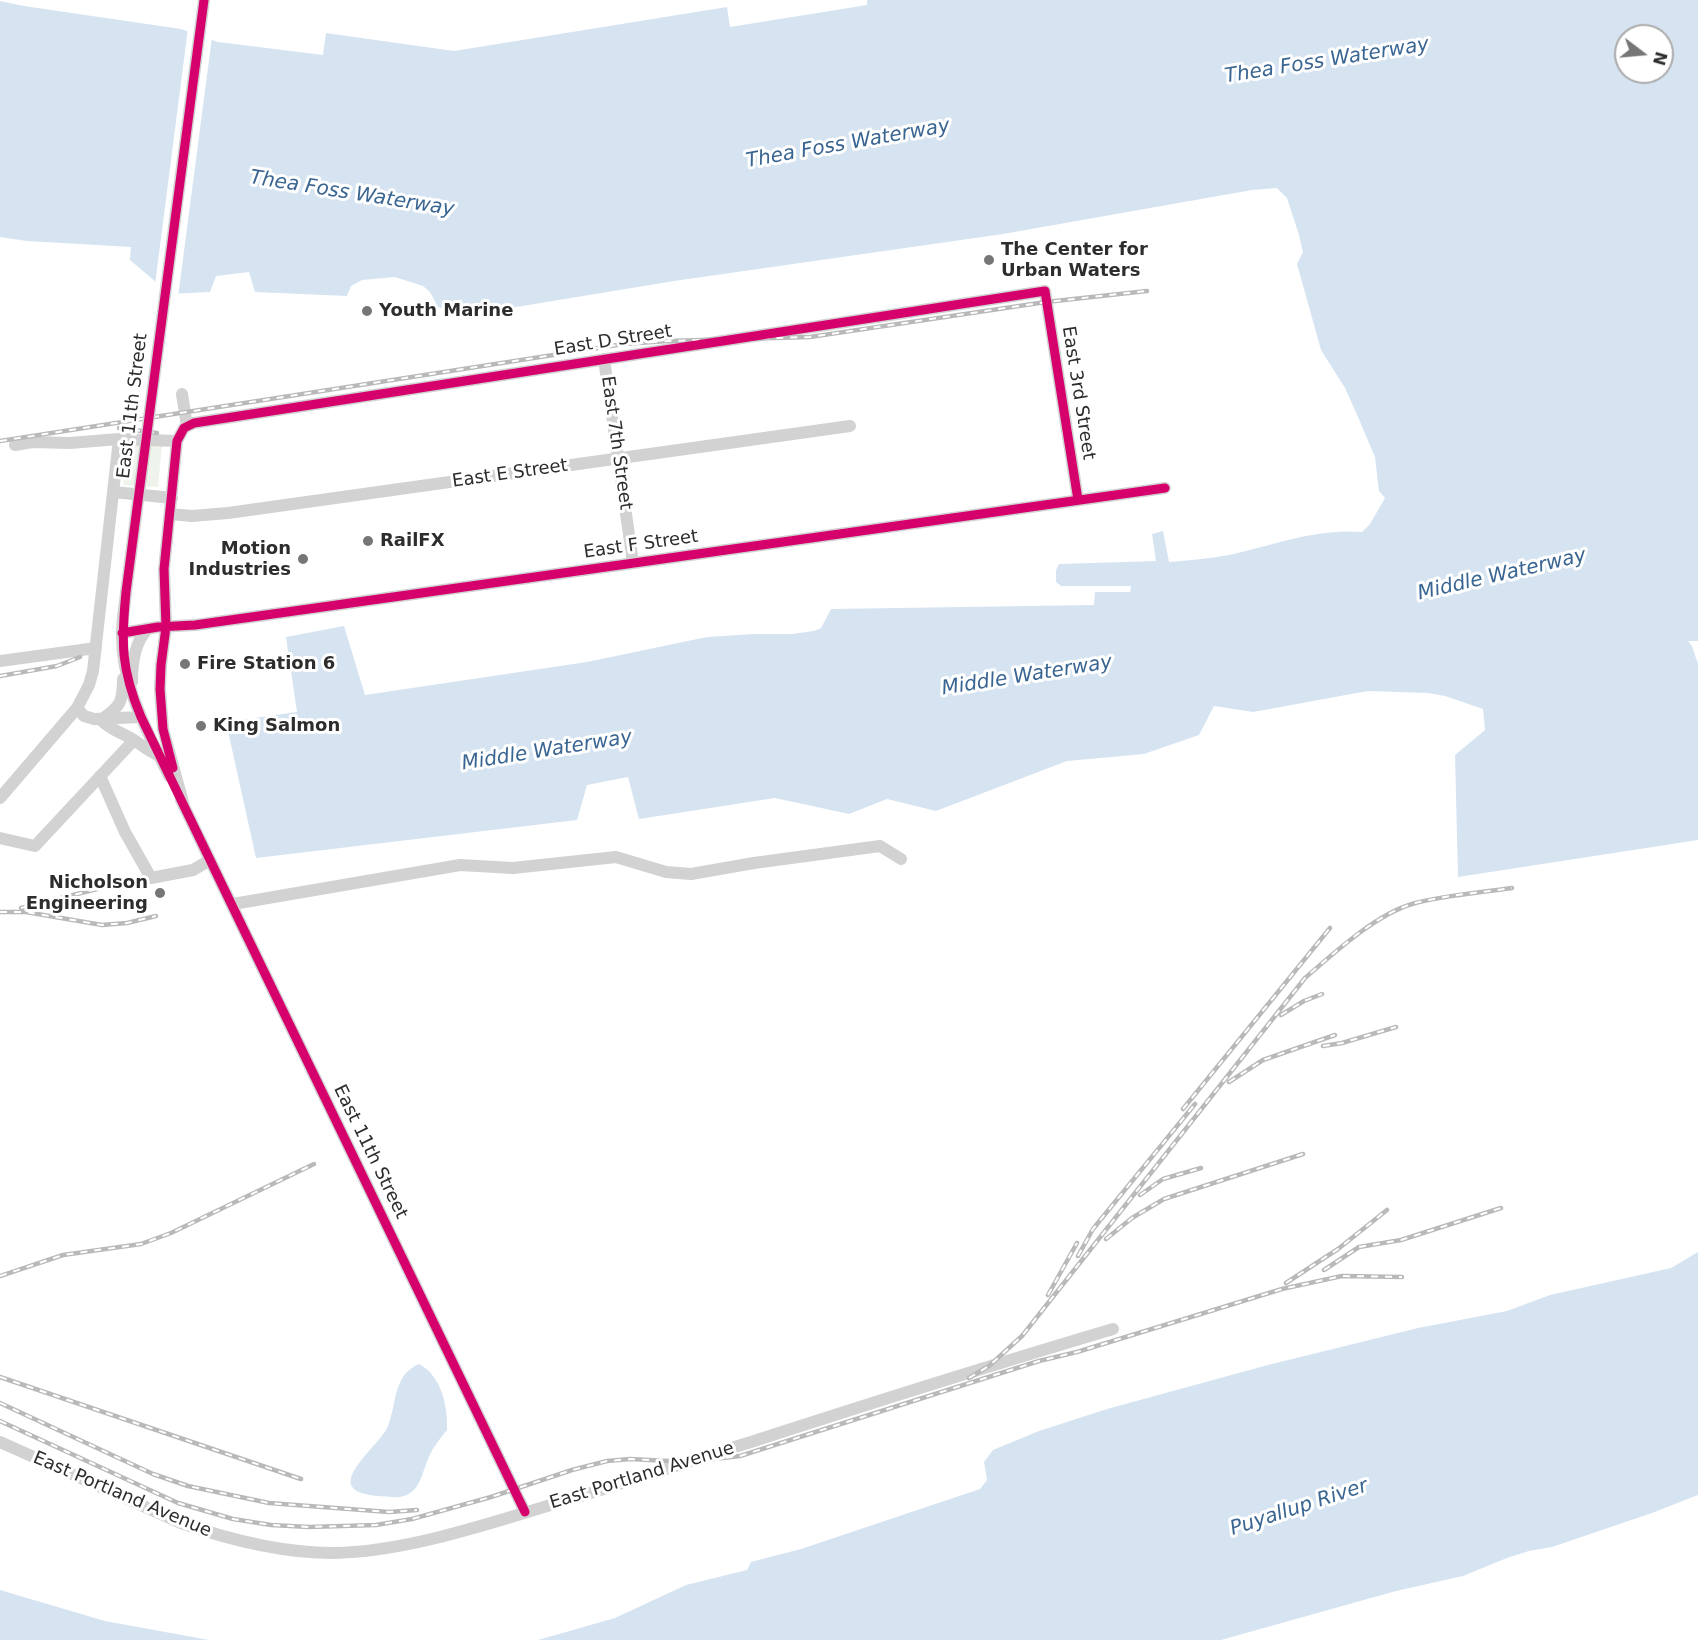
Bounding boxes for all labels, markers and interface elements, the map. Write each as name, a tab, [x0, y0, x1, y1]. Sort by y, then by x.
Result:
north arrow	[1614, 24, 1674, 84]
water label: Thea Foss Waterway	[1223, 33, 1431, 89]
text: N	[1649, 49, 1671, 68]
water label: Thea Foss Waterway	[744, 114, 952, 174]
water label: Thea Foss Waterway	[248, 166, 456, 222]
place label: The Center for Urban Waters	[1001, 239, 1148, 282]
marker: The Center for Urban Waters	[982, 253, 996, 267]
place label: Youth Marine	[379, 300, 513, 322]
marker: Youth Marine	[360, 304, 374, 318]
street label: East D Street	[553, 321, 673, 361]
street label: East 3rd Street	[1057, 325, 1099, 461]
street label: East 11th Street	[113, 332, 153, 480]
street label: East 7th Street	[596, 375, 636, 511]
street label: East E Street	[451, 455, 569, 493]
street label: East F Street	[582, 526, 700, 564]
place label: RailFX	[380, 530, 445, 552]
marker: RailFX	[361, 534, 375, 548]
place label: Motion Industries	[189, 538, 291, 580]
water label: Middle Waterway	[1415, 544, 1589, 606]
marker: Motion Industries	[296, 552, 310, 566]
water label: Middle Waterway	[940, 651, 1114, 701]
place label: Fire Station 6	[197, 653, 335, 675]
marker: Fire Station 6	[178, 657, 192, 671]
place label: King Salmon	[213, 715, 340, 737]
marker: King Salmon	[194, 719, 208, 733]
water label: Middle Waterway	[460, 726, 634, 776]
place label: Nicholson Engineering	[26, 872, 148, 914]
marker: Nicholson Engineering	[153, 886, 167, 900]
street label: East 11th Street	[328, 1081, 412, 1223]
street label: East Portland Avenue	[547, 1438, 737, 1514]
street label: East Portland Avenue	[30, 1448, 214, 1542]
water label: Puyallup River	[1227, 1474, 1371, 1542]

